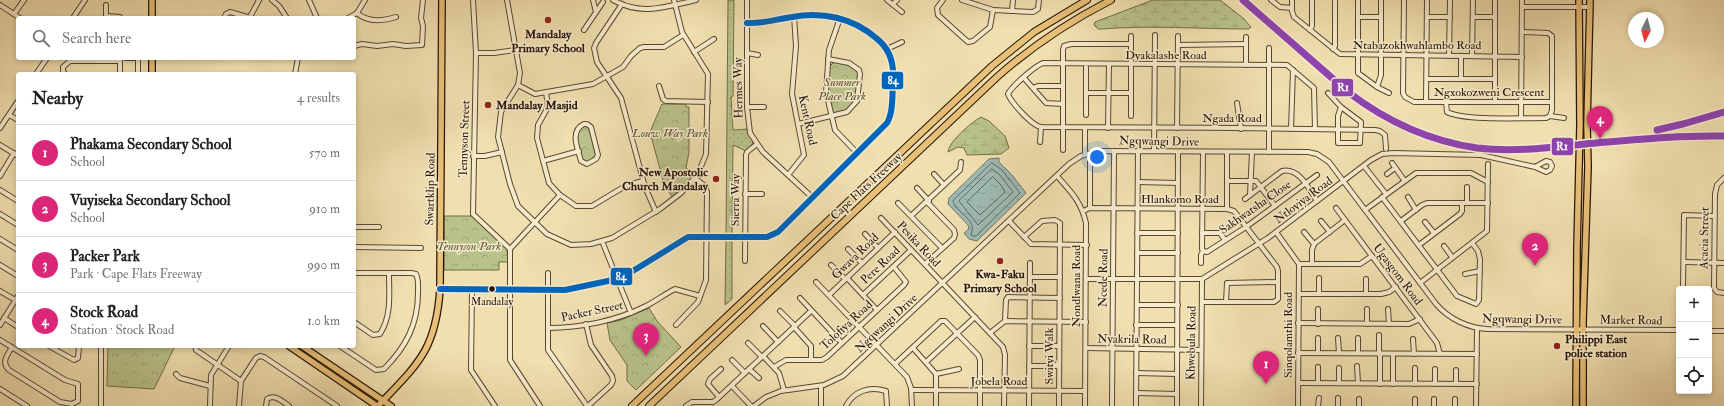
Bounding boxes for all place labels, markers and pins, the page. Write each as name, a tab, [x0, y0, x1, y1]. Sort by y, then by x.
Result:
marker: Mandalay Primary School	[543, 15, 553, 25]
place label: Mandalay Primary School	[511, 27, 586, 56]
place label: Mandalay Masjid	[495, 98, 578, 113]
marker: Mandalay Masjid	[483, 100, 493, 110]
pin: 4	[1587, 106, 1613, 139]
place label: New Apostolic Church Mandalay	[622, 165, 709, 194]
marker: New Apostolic Church Mandalay	[711, 174, 721, 184]
pin: 2	[1522, 233, 1548, 266]
marker: Kwa-Faku Primary School	[995, 256, 1005, 266]
place label: Kwa-Faku Primary School	[963, 267, 1038, 296]
marker: Mandalay	[487, 284, 497, 294]
place label: Mandalay	[471, 295, 514, 309]
pin: 3	[633, 323, 659, 356]
place label: Philippi East police station	[1564, 332, 1628, 361]
marker: Philippi East police station	[1552, 341, 1562, 351]
pin: 1	[1253, 351, 1279, 384]

